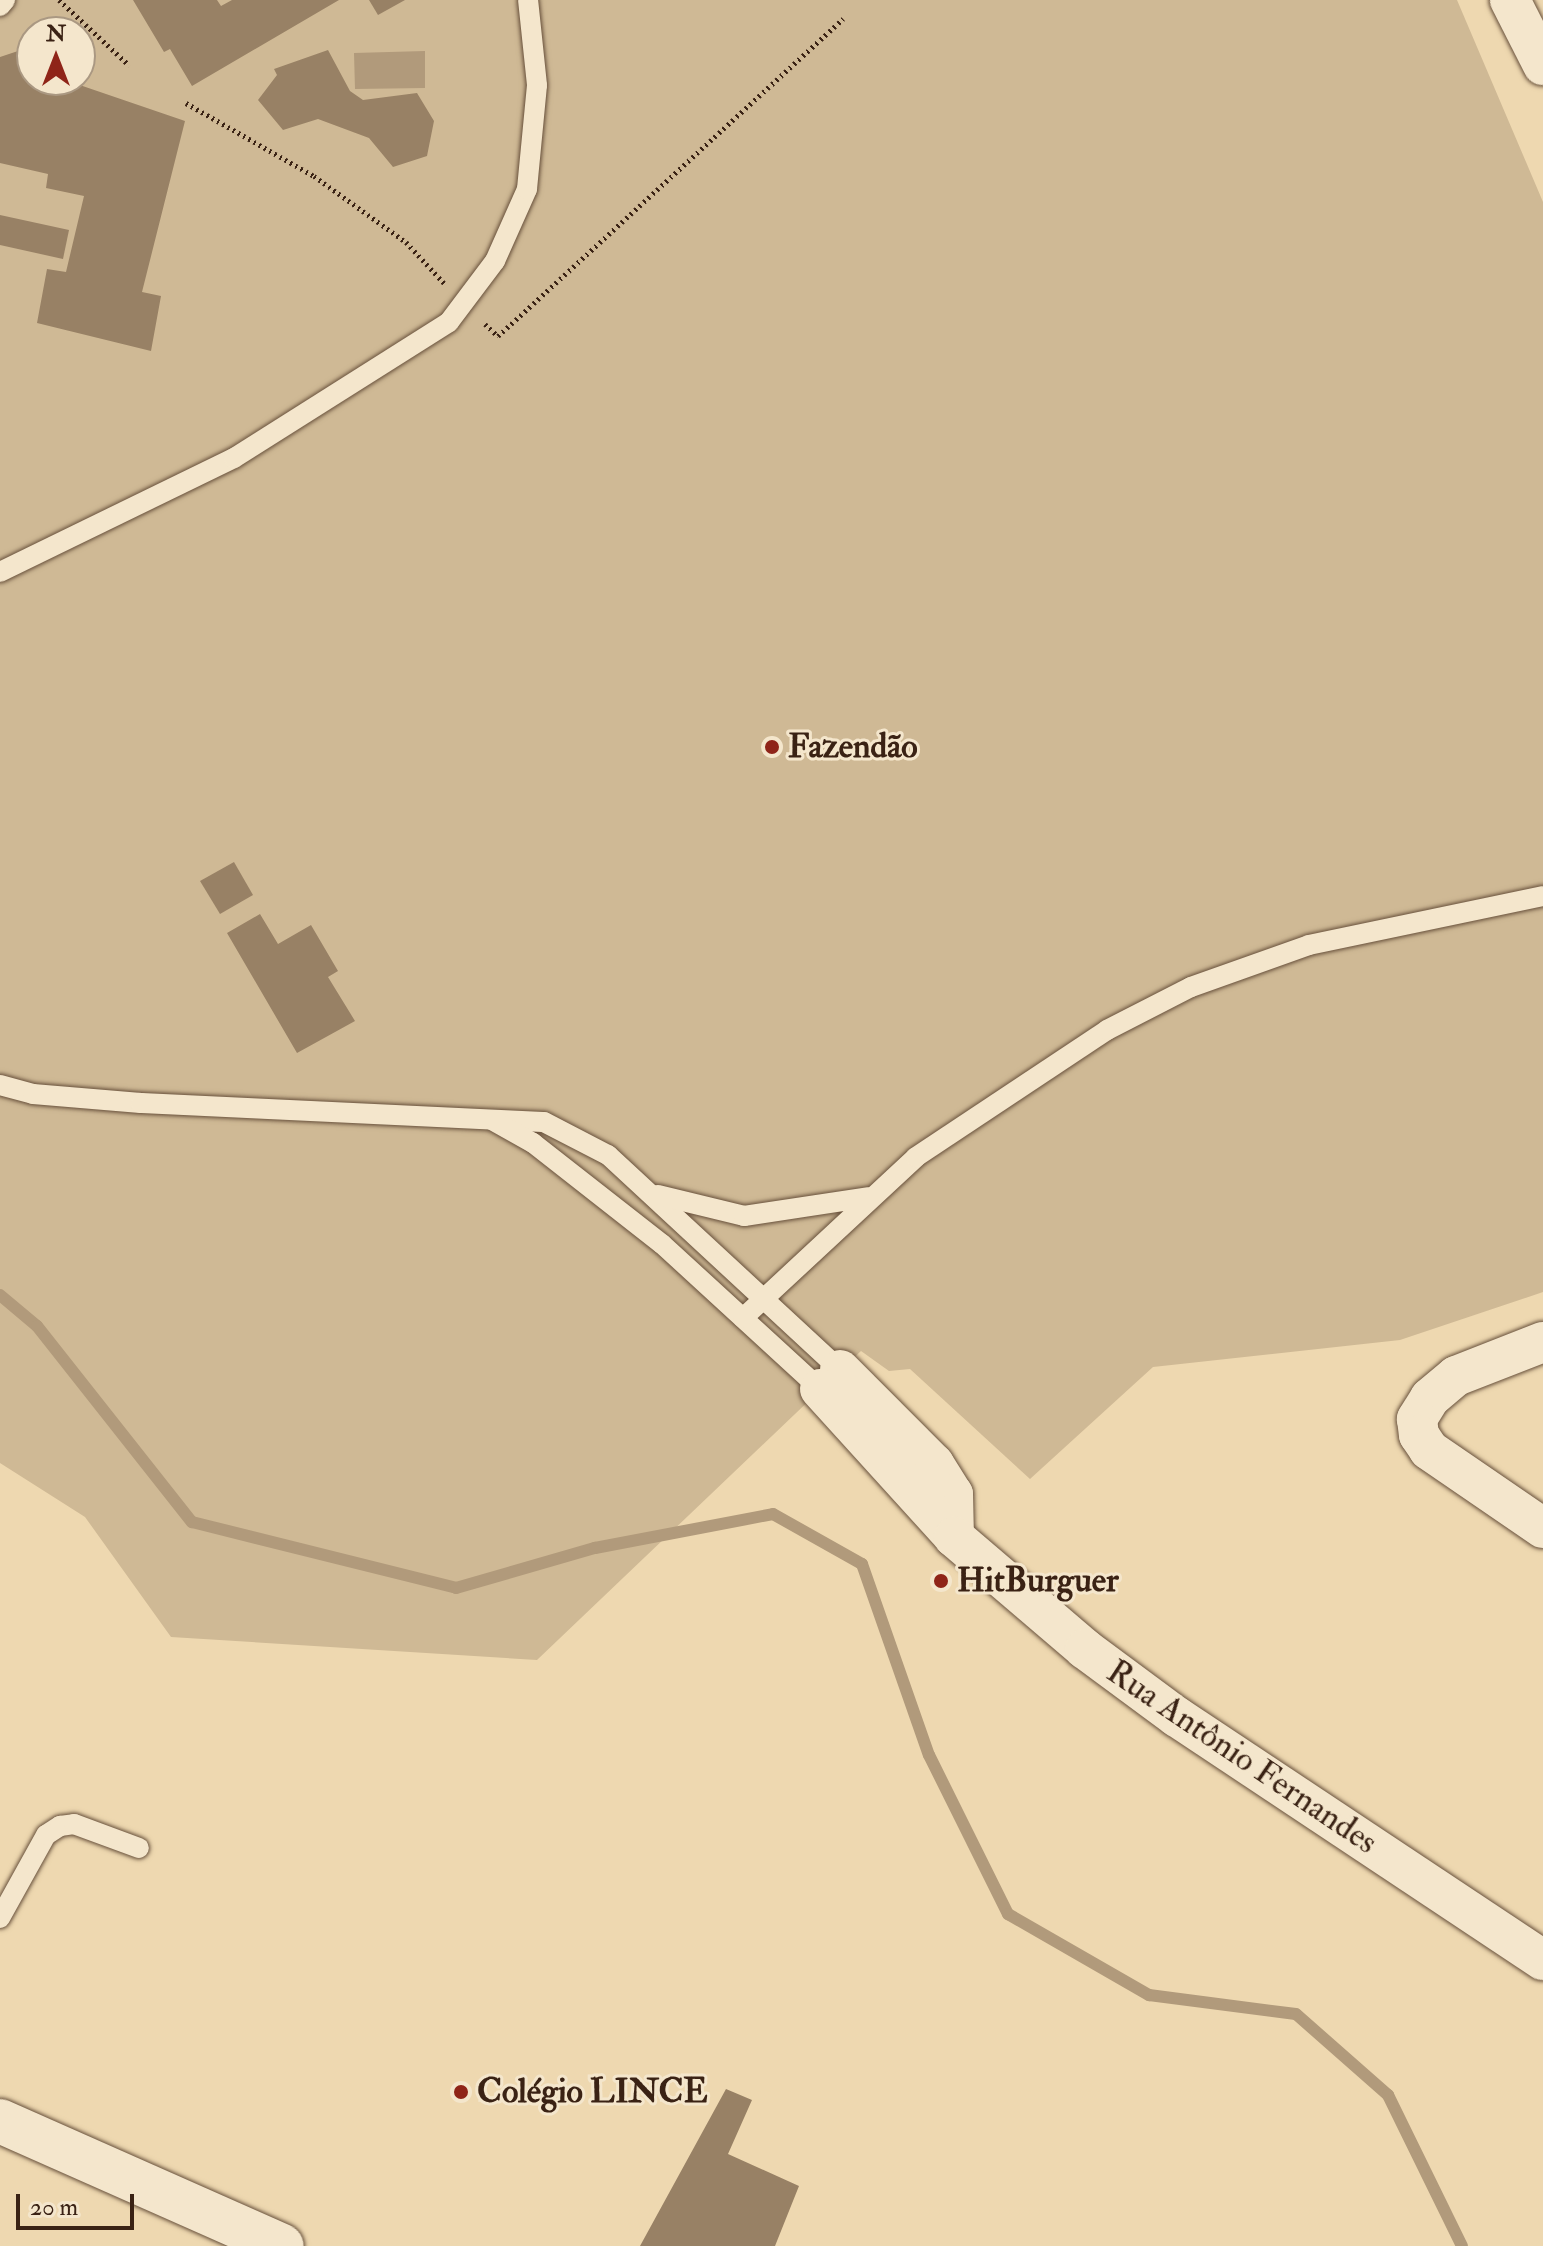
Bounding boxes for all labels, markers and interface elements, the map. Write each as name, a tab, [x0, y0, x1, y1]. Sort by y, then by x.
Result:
north arrow	[16, 16, 96, 96]
text: N	[46, 20, 66, 48]
place label: Fazendão	[788, 727, 918, 767]
marker: Fazendão	[763, 738, 781, 756]
place label: HitBurguer	[957, 1561, 1119, 1601]
marker: HitBurguer	[932, 1572, 950, 1590]
street label: Rua Antônio Fernandes	[1099, 1651, 1385, 1863]
place label: Colégio LINCE	[477, 2072, 708, 2112]
marker: Colégio LINCE	[452, 2083, 470, 2101]
scale bar	[20, 2178, 138, 2228]
text: 20 m	[30, 2192, 78, 2223]

